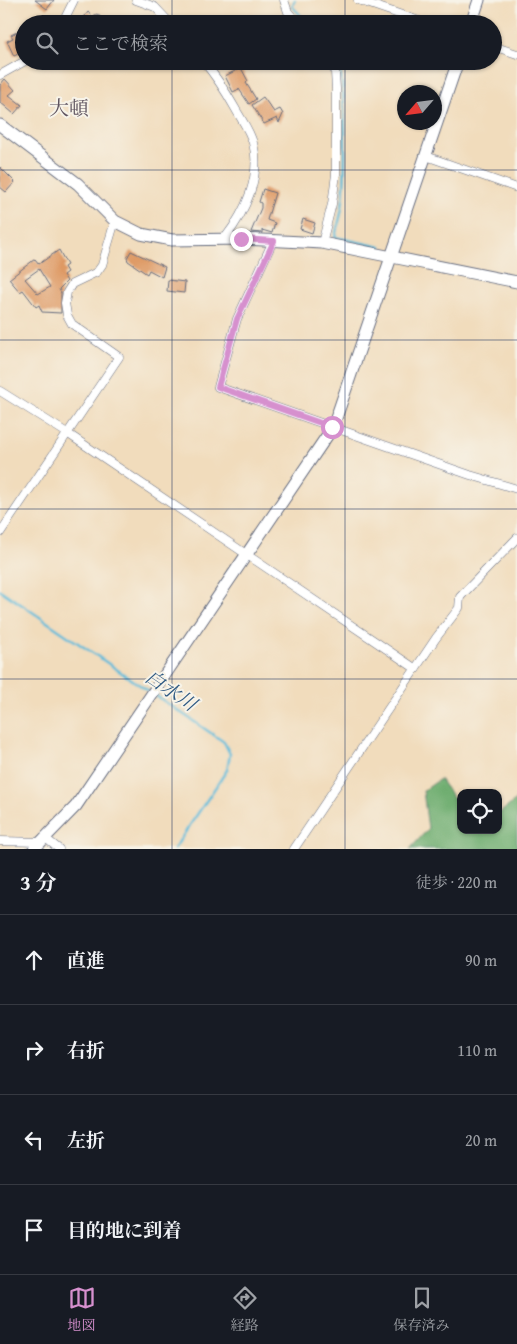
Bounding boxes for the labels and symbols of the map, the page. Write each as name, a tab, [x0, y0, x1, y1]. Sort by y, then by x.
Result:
north arrow	[397, 85, 442, 130]
district label: 大頓	[49, 93, 89, 122]
route end	[230, 228, 253, 251]
route start	[321, 416, 344, 439]
water label: 白水川	[140, 662, 204, 719]

